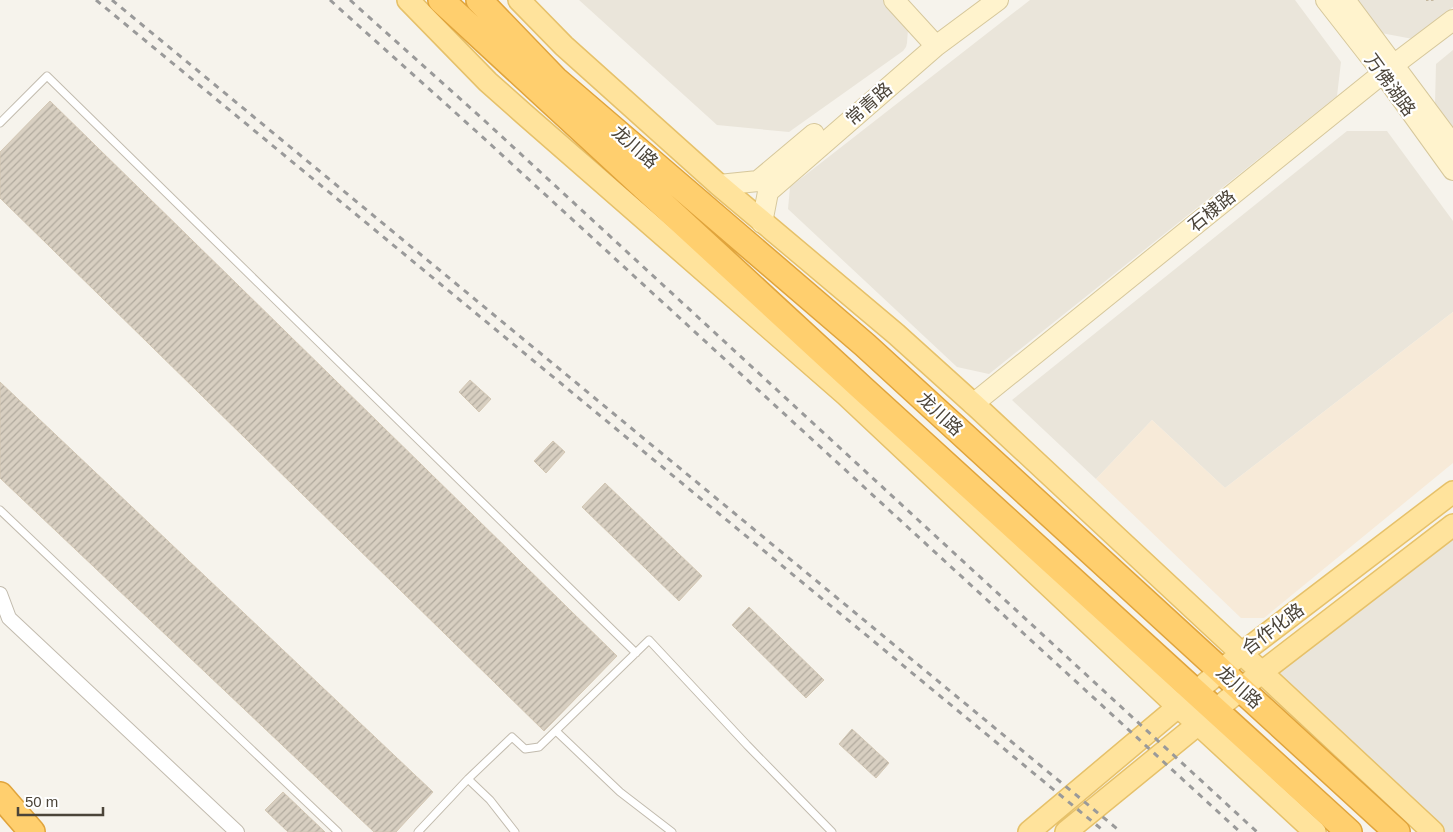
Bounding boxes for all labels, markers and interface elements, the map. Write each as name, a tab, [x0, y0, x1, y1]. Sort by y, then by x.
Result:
street label: 万佛湖路	[1361, 50, 1419, 120]
street label: 常青路	[842, 79, 896, 129]
street label: 龙川路	[608, 122, 662, 172]
street label: 石棣路	[1185, 186, 1239, 236]
street label: 龙川路	[913, 388, 967, 440]
street label: 合作化路	[1238, 599, 1308, 659]
street label: 龙川路	[1212, 662, 1266, 712]
scale bar	[18, 784, 102, 816]
text: 50 m	[25, 793, 58, 810]

